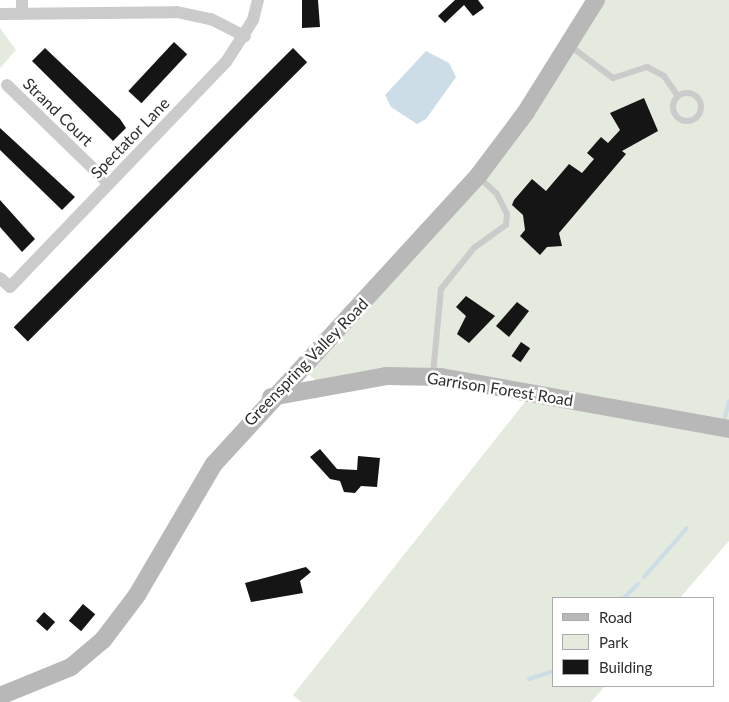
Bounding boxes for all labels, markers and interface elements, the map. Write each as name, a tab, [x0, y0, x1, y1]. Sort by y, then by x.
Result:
street label: Strand Court	[19, 74, 97, 150]
street label: Spectator Lane	[86, 93, 174, 183]
street label: Greenspring Valley Road	[240, 294, 372, 430]
street label: Garrison Forest Road	[426, 368, 574, 410]
legend	[552, 597, 714, 687]
text: Road	[599, 608, 632, 626]
text: Park	[599, 633, 628, 651]
text: Building	[599, 658, 652, 676]

